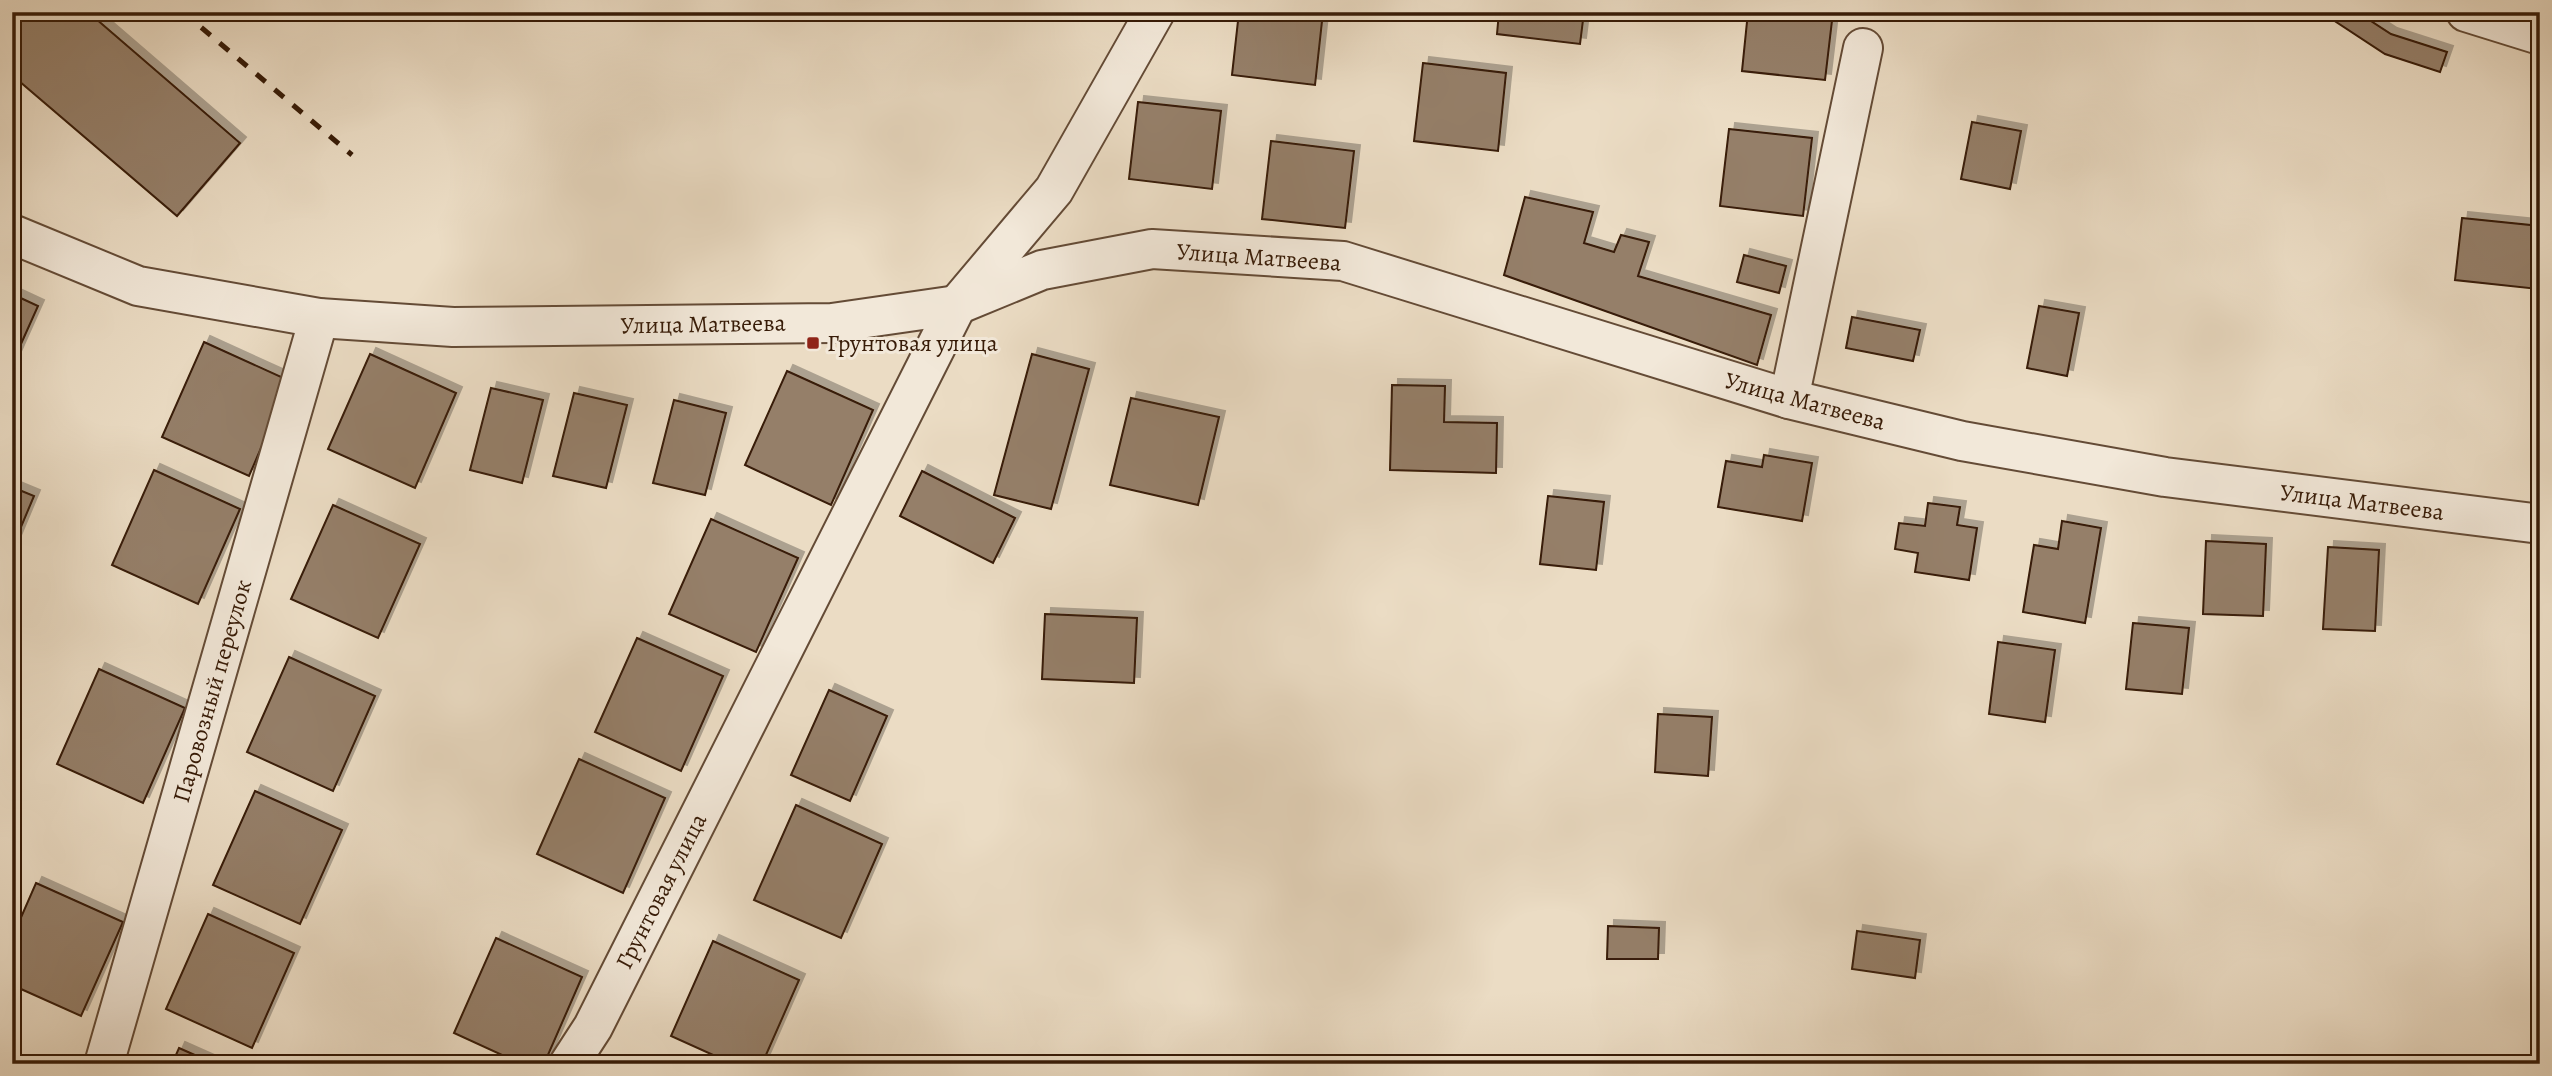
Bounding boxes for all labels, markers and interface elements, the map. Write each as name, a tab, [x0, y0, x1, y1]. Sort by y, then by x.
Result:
street label: Улица Матвеева	[1176, 235, 1342, 279]
street label: Улица Матвеева	[620, 307, 786, 341]
place label: Грунтовая улица	[827, 327, 998, 359]
marker: Грунтовая улица	[805, 335, 821, 351]
street label: Улица Матвеева	[1721, 364, 1889, 438]
street label: Улица Матвеева	[2278, 476, 2446, 528]
street label: Паровозный переулок	[165, 576, 259, 806]
street label: Грунтовая улица	[608, 808, 714, 974]

